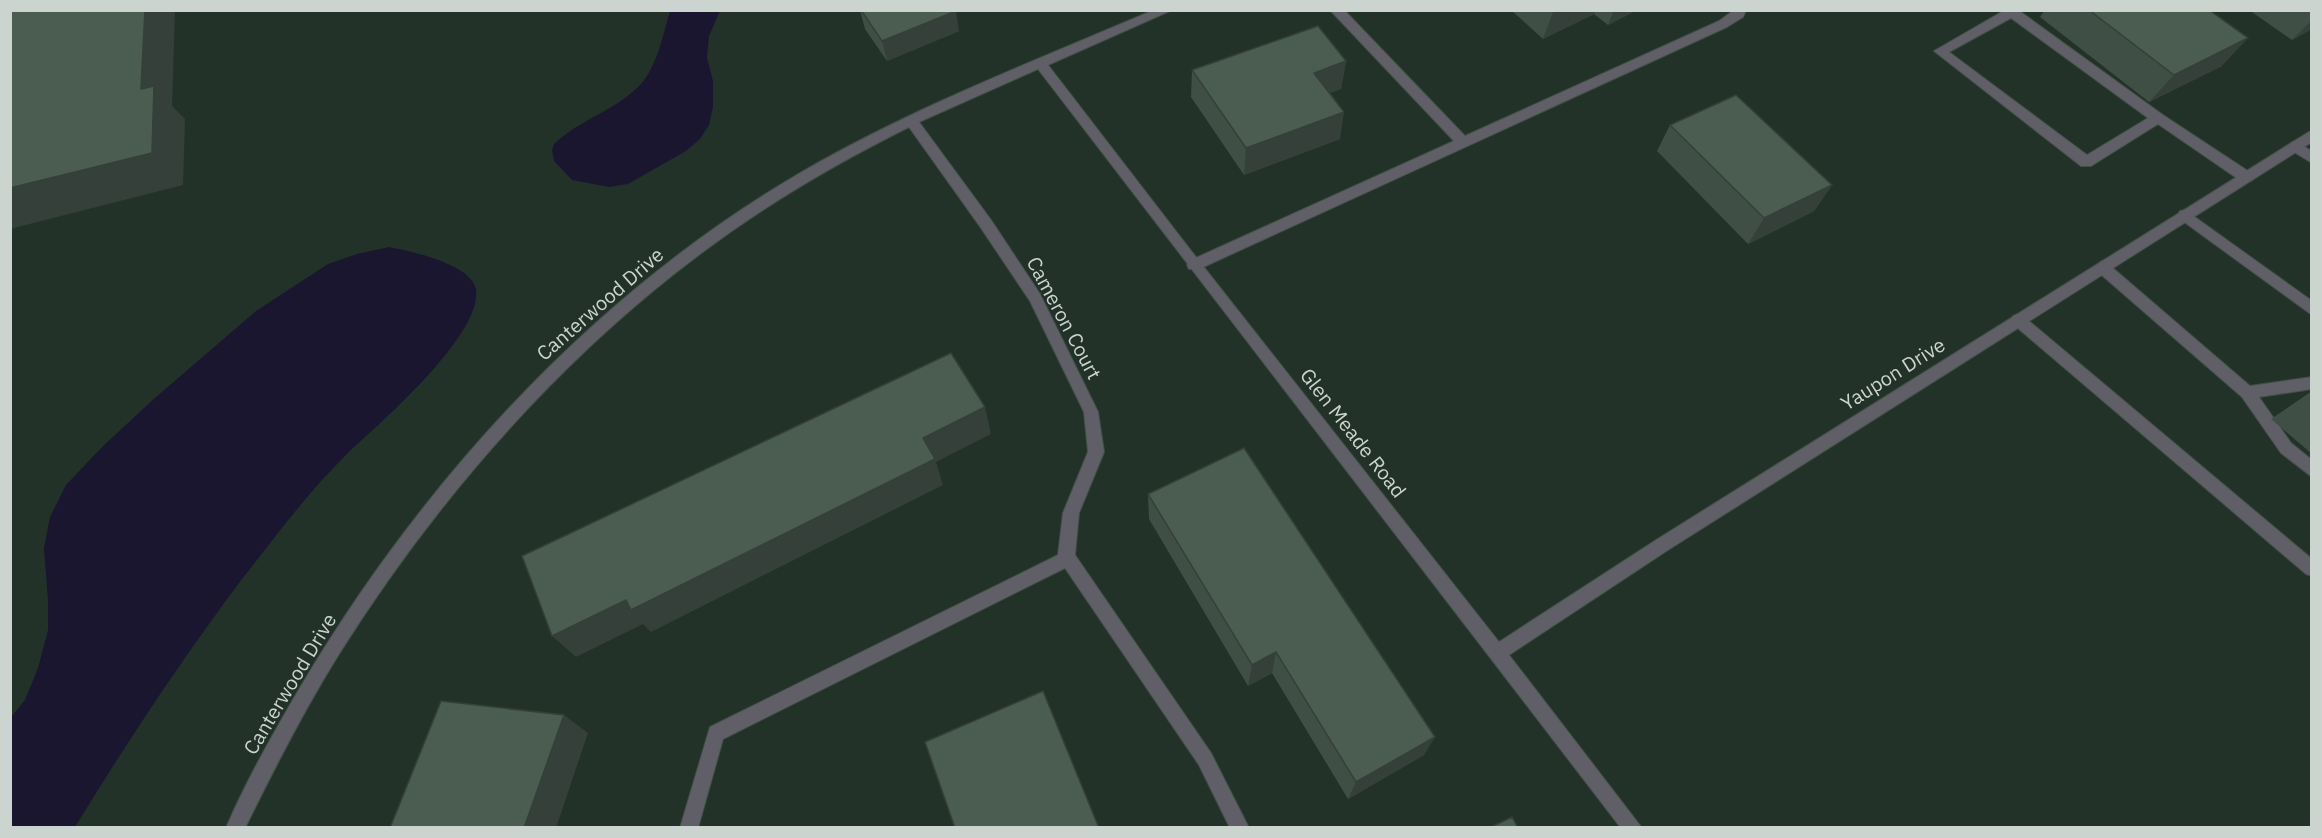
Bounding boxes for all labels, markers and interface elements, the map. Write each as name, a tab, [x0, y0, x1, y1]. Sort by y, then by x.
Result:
street label: Canterwood Drive	[530, 241, 669, 366]
street label: Cameron Court	[1021, 252, 1108, 384]
street label: Yaupon Drive	[1835, 331, 1950, 416]
street label: Glen Meade Road	[1294, 362, 1413, 503]
street label: Canterwood Drive	[237, 608, 342, 759]

